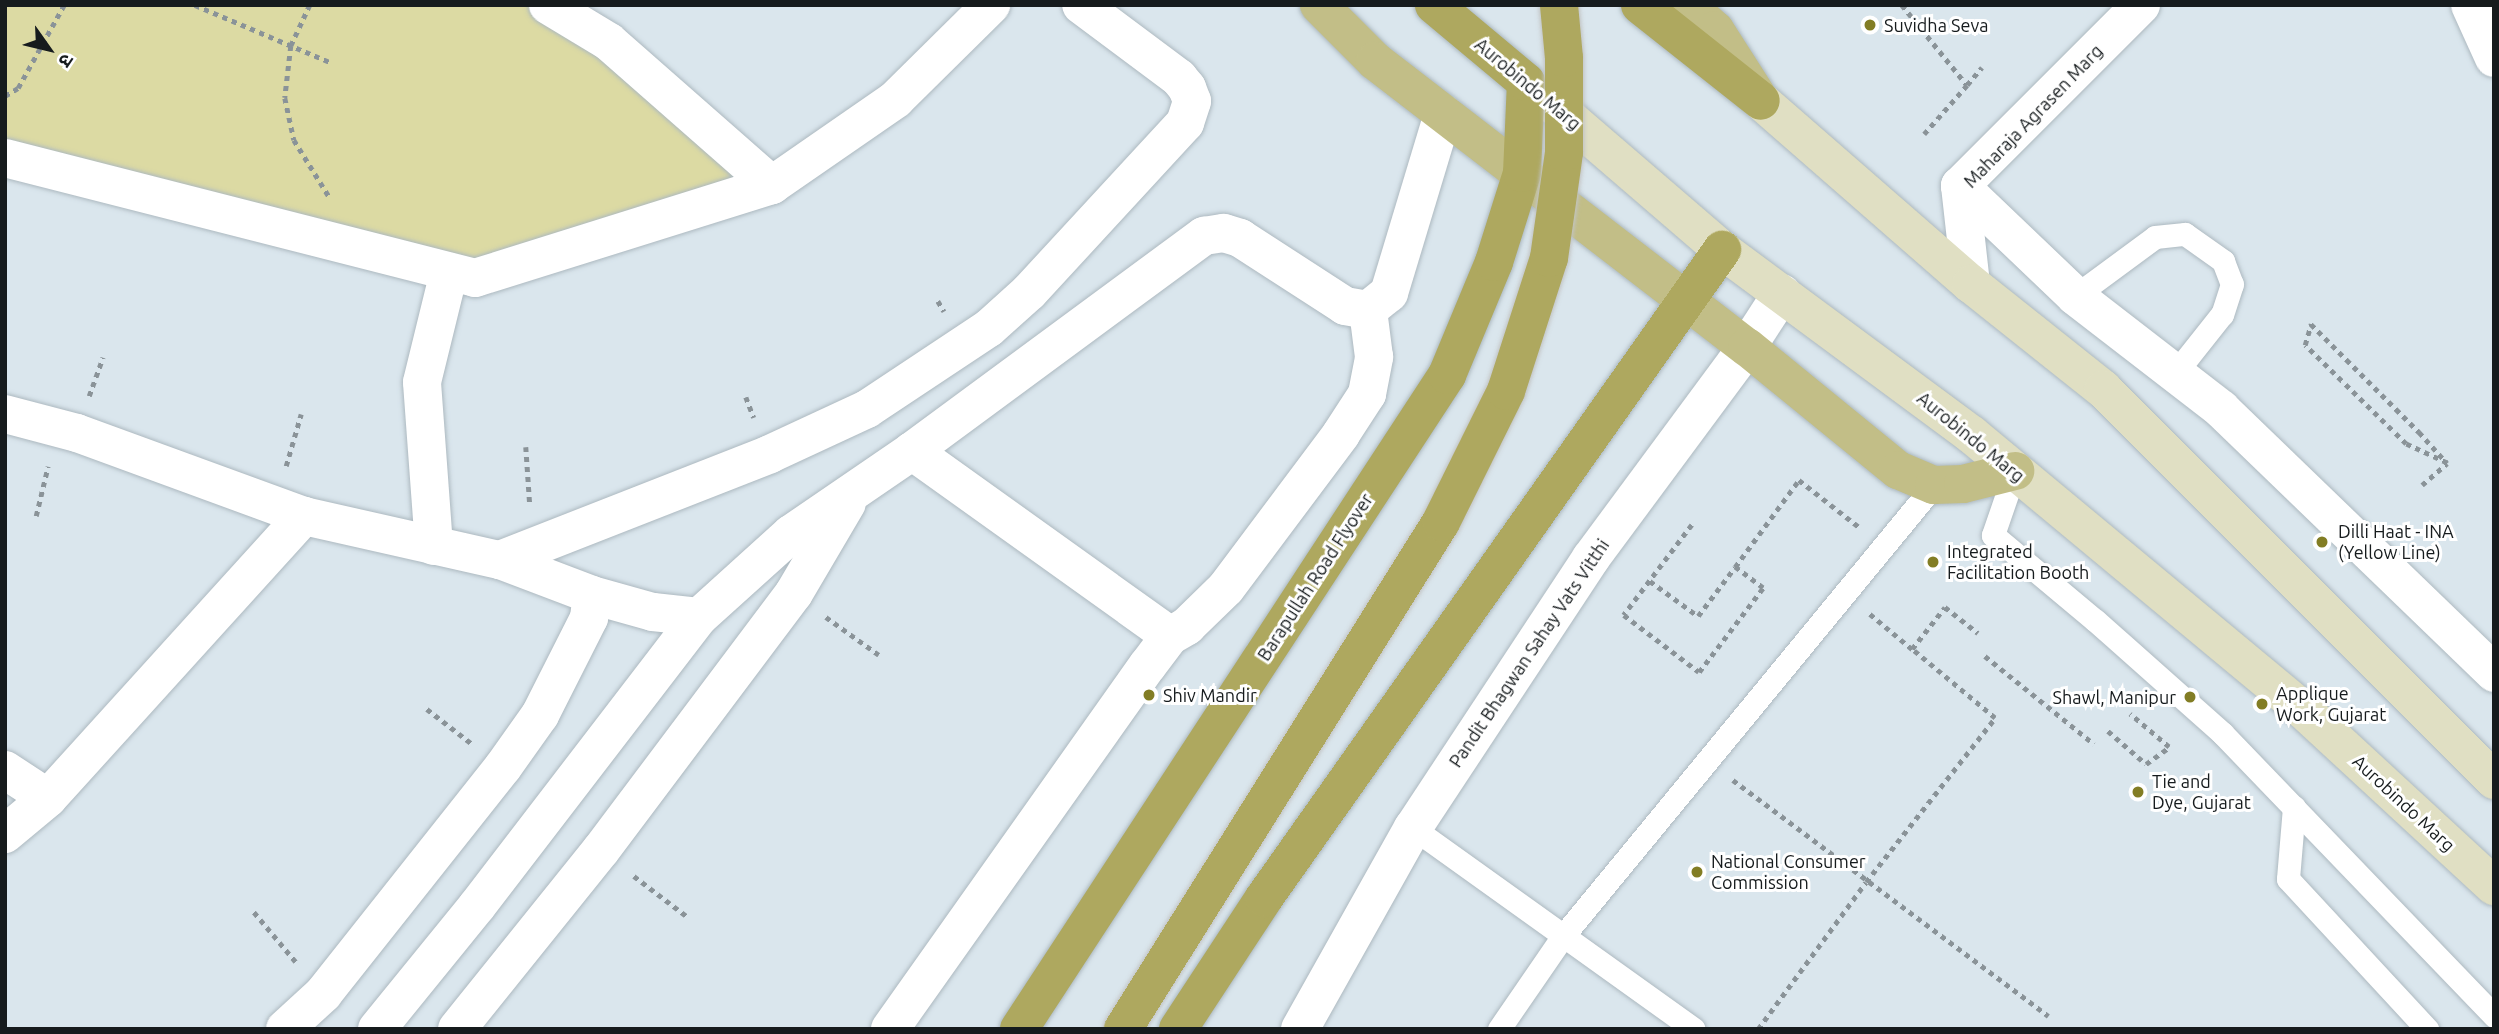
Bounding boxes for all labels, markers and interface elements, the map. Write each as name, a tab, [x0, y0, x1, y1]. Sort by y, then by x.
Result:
north arrow	[14, 14, 84, 84]
place label: Suvidha Seva	[1884, 14, 1988, 36]
marker: Suvidha Seva	[1862, 17, 1878, 33]
street label: Aurobindo Marg	[1471, 33, 1585, 135]
street label: Maharaja Agrasen Marg	[1959, 40, 2107, 192]
text: उ	[54, 50, 79, 72]
street label: Aurobindo Marg	[1913, 387, 2029, 487]
street label: Barapullah Road Flyover	[1253, 489, 1377, 665]
place label: Dilli Haat - INA (Yellow Line)	[2338, 521, 2454, 564]
marker: Dilli Haat - INA (Yellow Line)	[2312, 532, 2332, 552]
street label: Pandit Bhagwan Sahay Vats Vitthi	[1444, 535, 1614, 771]
place label: Integrated Facilitation Booth	[1947, 541, 2089, 584]
marker: Integrated Facilitation Booth	[1925, 554, 1941, 570]
place label: Applique Work, Gujarat	[2276, 683, 2386, 726]
place label: Shiv Mandir	[1163, 684, 1257, 706]
place label: Shawl, Manipur	[2053, 686, 2176, 708]
marker: Shiv Mandir	[1141, 687, 1157, 703]
marker: Shawl, Manipur	[2182, 689, 2198, 705]
marker: Applique Work, Gujarat	[2254, 696, 2270, 712]
street label: Aurobindo Marg	[2348, 750, 2460, 856]
place label: Tie and Dye, Gujarat	[2152, 771, 2251, 814]
marker: Tie and Dye, Gujarat	[2130, 784, 2146, 800]
place label: National Consumer Commission	[1711, 851, 1866, 894]
marker: National Consumer Commission	[1689, 864, 1705, 880]

